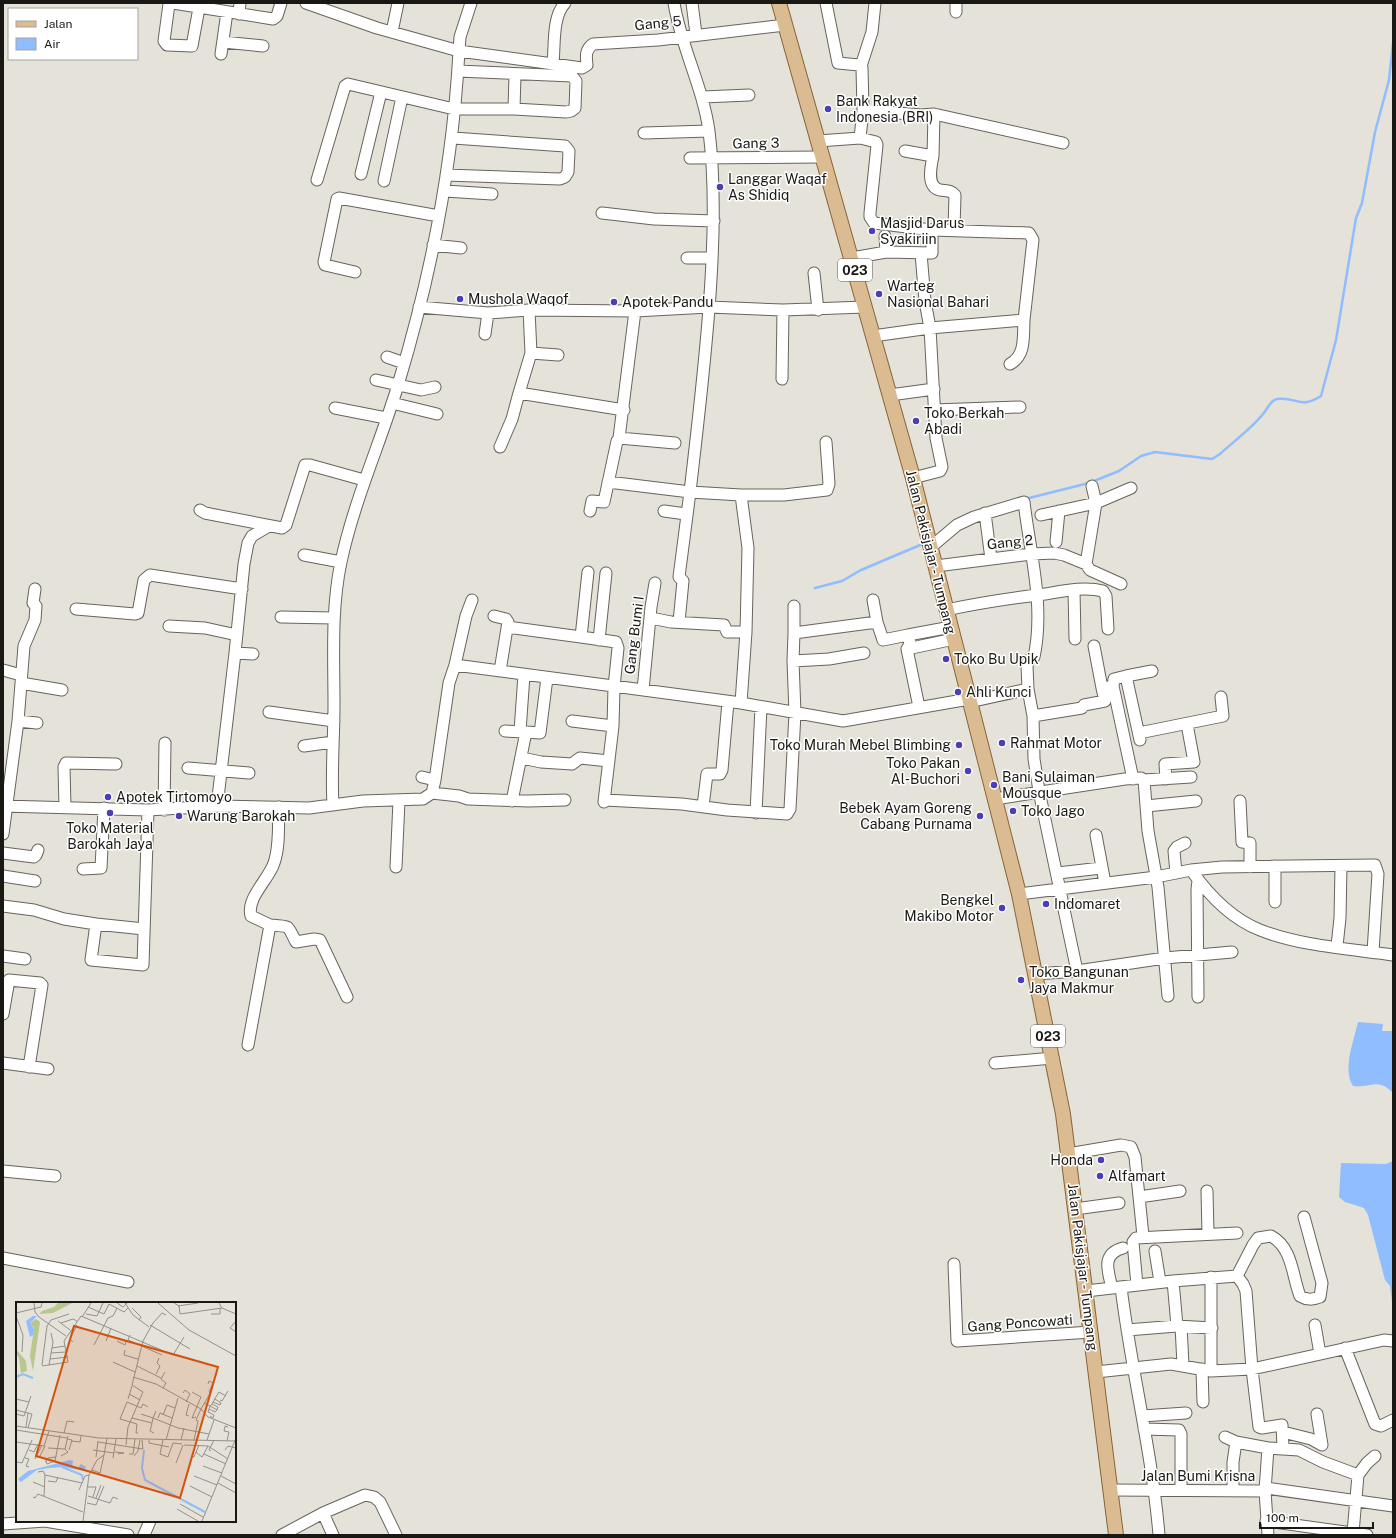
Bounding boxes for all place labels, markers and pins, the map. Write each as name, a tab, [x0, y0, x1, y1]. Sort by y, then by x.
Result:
place label: Bank Rakyat Indonesia (BRI)	[836, 93, 933, 125]
marker: Bank Rakyat Indonesia (BRI)	[823, 104, 833, 114]
place label: Langgar Waqaf As Shidiq	[728, 171, 827, 203]
marker: Langgar Waqaf As Shidiq	[715, 182, 725, 192]
place label: Masjid Darus Syakiriin	[880, 215, 964, 247]
marker: Masjid Darus Syakiriin	[867, 226, 877, 236]
place label: Warteg Nasional Bahari	[887, 278, 989, 310]
marker: Warteg Nasional Bahari	[874, 289, 884, 299]
place label: Mushola Waqof	[468, 291, 569, 307]
marker: Mushola Waqof	[455, 294, 465, 304]
place label: Apotek Pandu	[622, 294, 713, 310]
marker: Apotek Pandu	[609, 297, 619, 307]
place label: Toko Berkah Abadi	[924, 405, 1004, 437]
marker: Toko Berkah Abadi	[911, 416, 921, 426]
place label: Toko Bu Upik	[954, 651, 1039, 667]
marker: Toko Bu Upik	[941, 654, 951, 664]
place label: Ahli Kunci	[966, 684, 1031, 700]
marker: Ahli Kunci	[953, 687, 963, 697]
place label: Rahmat Motor	[1010, 735, 1102, 751]
place label: Toko Murah Mebel Blimbing	[770, 737, 951, 753]
marker: Rahmat Motor	[997, 738, 1007, 748]
marker: Toko Murah Mebel Blimbing	[954, 740, 964, 750]
place label: Toko Pakan Al-Buchori	[886, 755, 960, 787]
marker: Toko Pakan Al-Buchori	[963, 766, 973, 776]
place label: Bani Sulaiman Mousque	[1002, 769, 1095, 801]
marker: Bani Sulaiman Mousque	[989, 780, 999, 790]
place label: Apotek Tirtomoyo	[116, 789, 232, 805]
marker: Apotek Tirtomoyo	[103, 792, 113, 802]
place label: Bebek Ayam Goreng Cabang Purnama	[839, 800, 972, 832]
place label: Toko Jago	[1021, 803, 1085, 819]
marker: Toko Jago	[1008, 806, 1018, 816]
marker: Toko Material Barokah Jaya	[105, 808, 115, 818]
place label: Warung Barokah	[187, 808, 295, 824]
marker: Warung Barokah	[174, 811, 184, 821]
marker: Bebek Ayam Goreng Cabang Purnama	[975, 811, 985, 821]
place label: Toko Material Barokah Jaya	[66, 820, 154, 852]
place label: Bengkel Makibo Motor	[904, 892, 994, 924]
place label: Indomaret	[1054, 896, 1121, 912]
marker: Indomaret	[1041, 899, 1051, 909]
marker: Bengkel Makibo Motor	[997, 903, 1007, 913]
place label: Toko Bangunan Jaya Makmur	[1029, 964, 1129, 996]
marker: Toko Bangunan Jaya Makmur	[1016, 975, 1026, 985]
place label: Honda	[1050, 1152, 1093, 1168]
marker: Honda	[1096, 1155, 1106, 1165]
place label: Alfamart	[1108, 1168, 1166, 1184]
marker: Alfamart	[1095, 1171, 1105, 1181]

